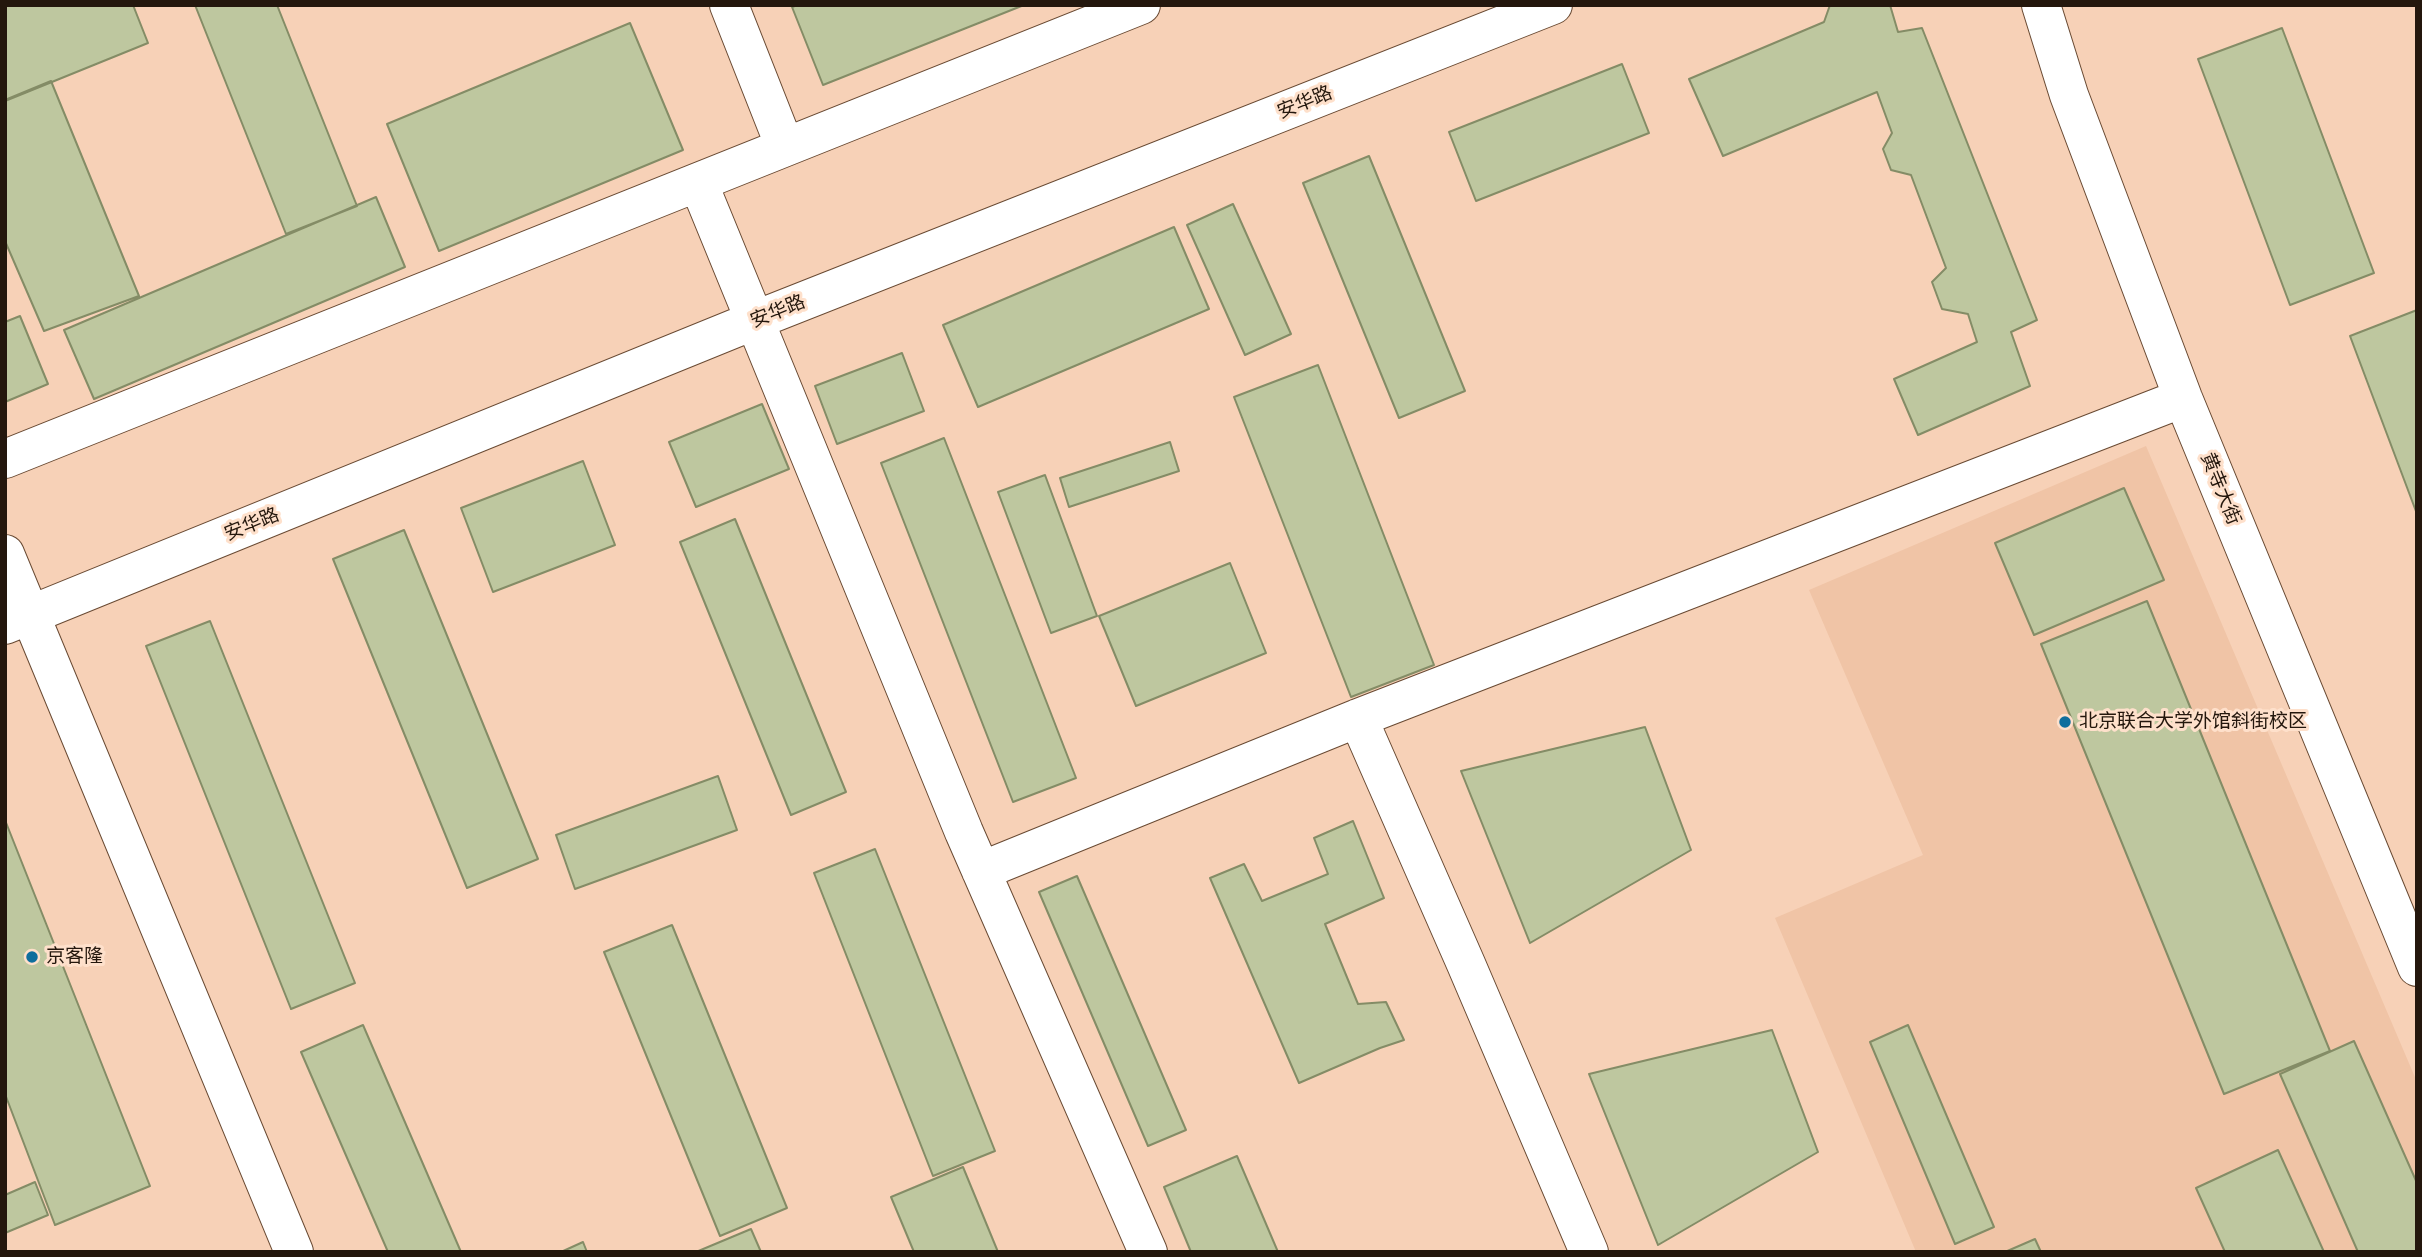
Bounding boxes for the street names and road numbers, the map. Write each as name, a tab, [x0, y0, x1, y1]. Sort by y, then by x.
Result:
street label: 安华路	[1274, 82, 1336, 124]
street label: 安华路	[747, 291, 809, 333]
street label: 黄寺大街	[2195, 449, 2245, 529]
street label: 安华路	[221, 504, 283, 546]

